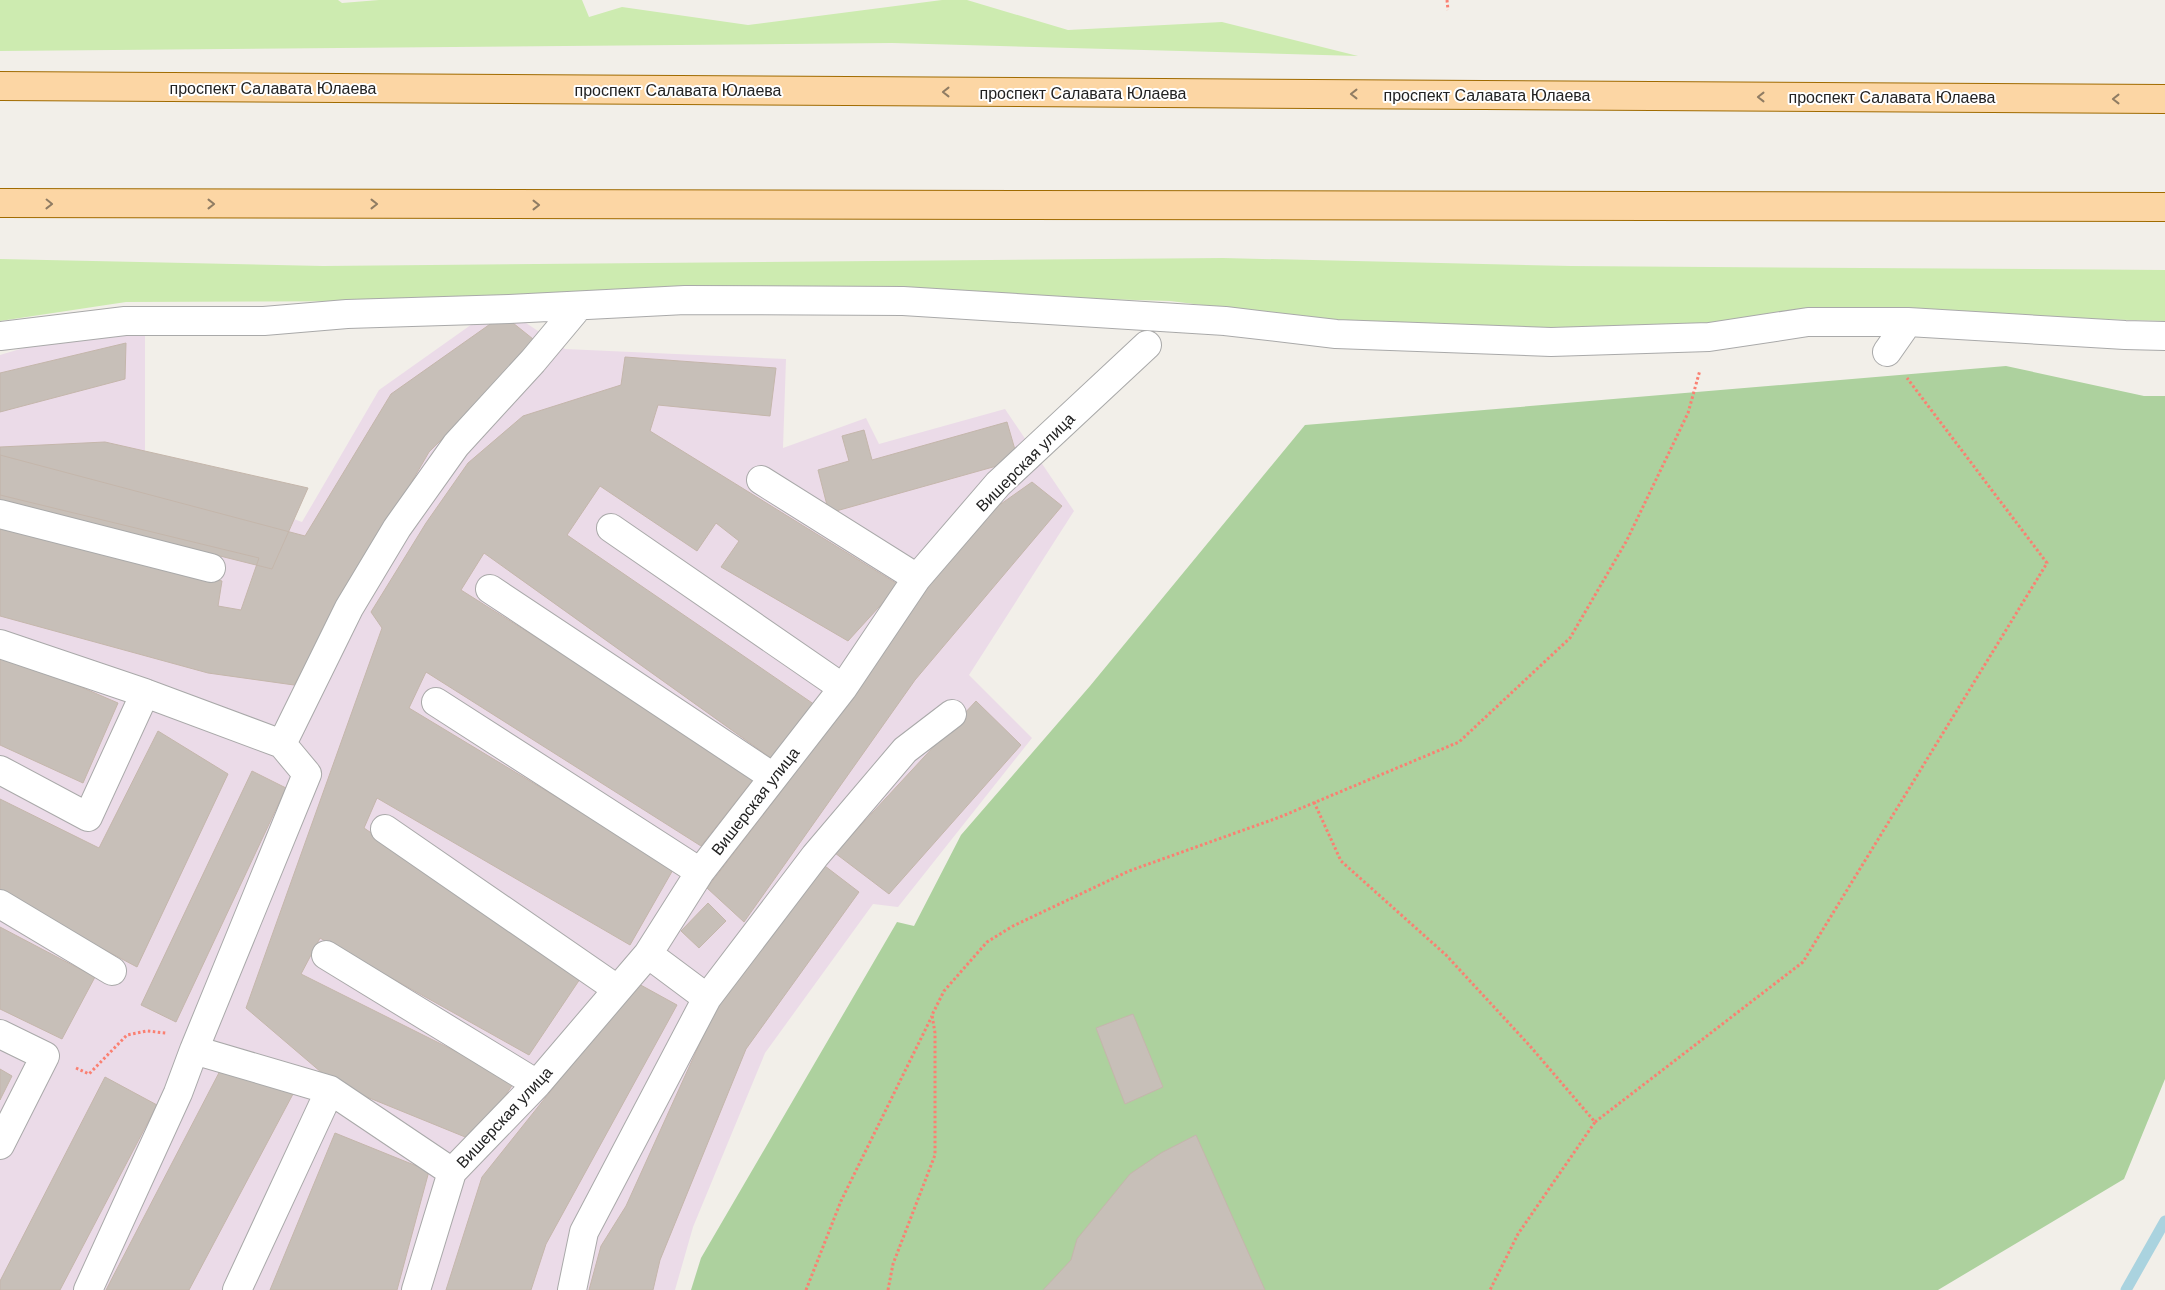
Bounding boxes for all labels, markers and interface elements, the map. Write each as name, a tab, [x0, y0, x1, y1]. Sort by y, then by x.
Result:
street label: проспект Салавата Юлаева	[170, 80, 377, 97]
street label: проспект Салавата Юлаева	[575, 82, 782, 99]
street label: проспект Салавата Юлаева	[980, 85, 1187, 102]
one-way arrow	[942, 87, 950, 97]
street label: проспект Салавата Юлаева	[1384, 87, 1591, 104]
one-way arrow	[1350, 89, 1358, 99]
street label: проспект Салавата Юлаева	[1789, 89, 1996, 106]
one-way arrow	[1757, 92, 1765, 102]
one-way arrow	[2112, 94, 2120, 104]
one-way arrow	[45, 199, 53, 209]
one-way arrow	[208, 199, 215, 209]
one-way arrow	[370, 199, 378, 209]
one-way arrow	[532, 200, 540, 210]
street label: Вишерская улица	[973, 410, 1078, 515]
street label: Вишерская улица	[708, 744, 803, 858]
street label: Вишерская улица	[453, 1063, 556, 1171]

